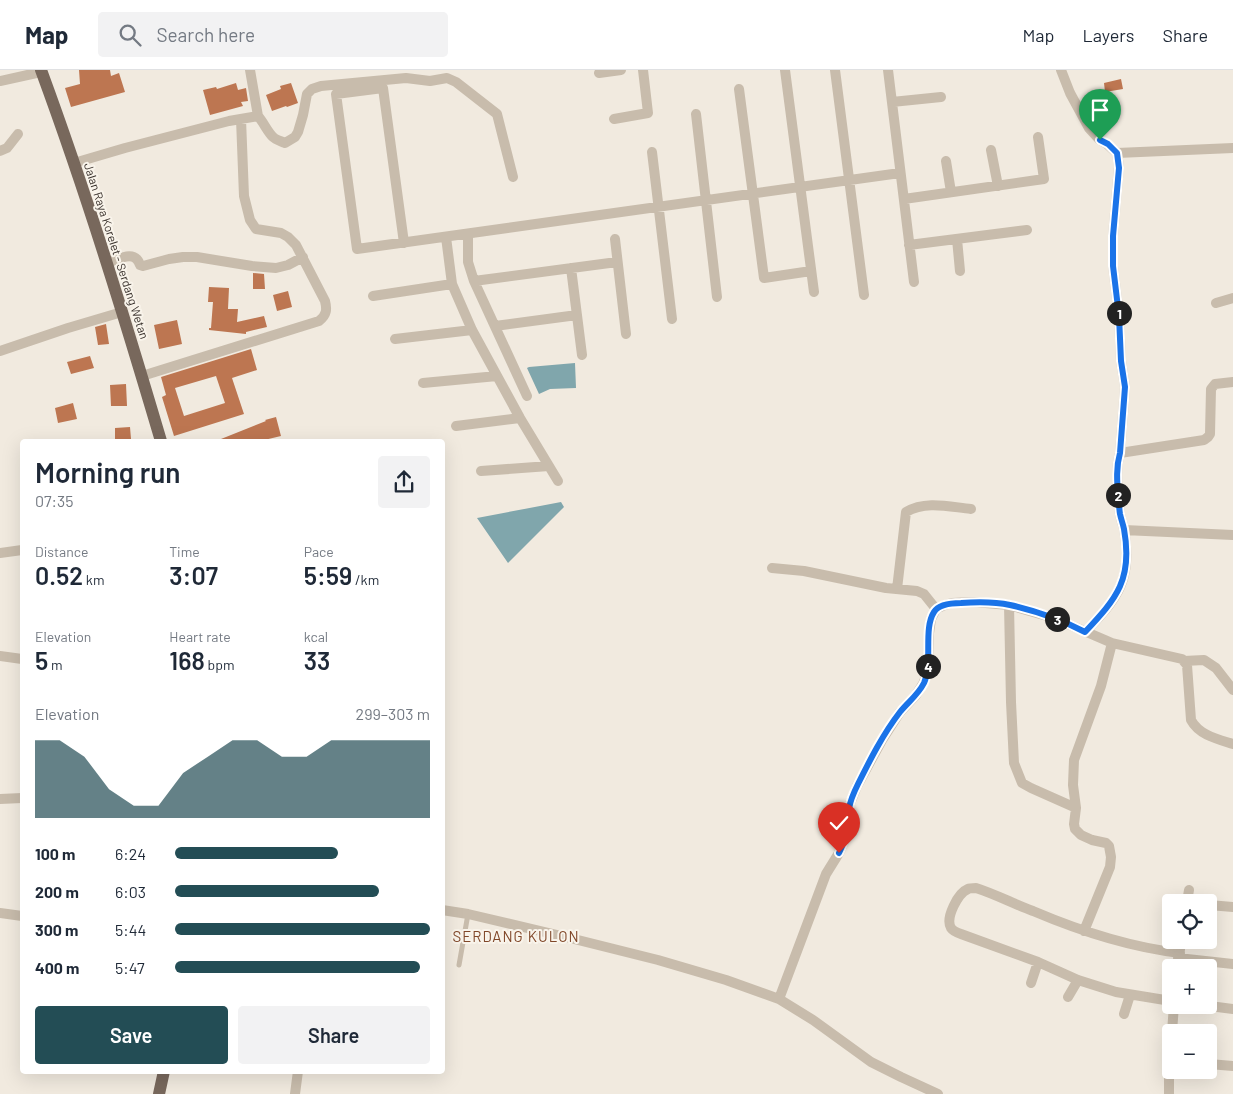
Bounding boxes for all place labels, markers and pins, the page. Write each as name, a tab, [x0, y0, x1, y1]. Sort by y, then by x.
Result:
pin	[1079, 89, 1121, 140]
pin: 1	[1106, 300, 1132, 326]
pin: 2	[1106, 482, 1130, 508]
pin: 3	[1044, 606, 1070, 632]
pin: 4	[916, 654, 940, 678]
pin	[818, 802, 860, 853]

